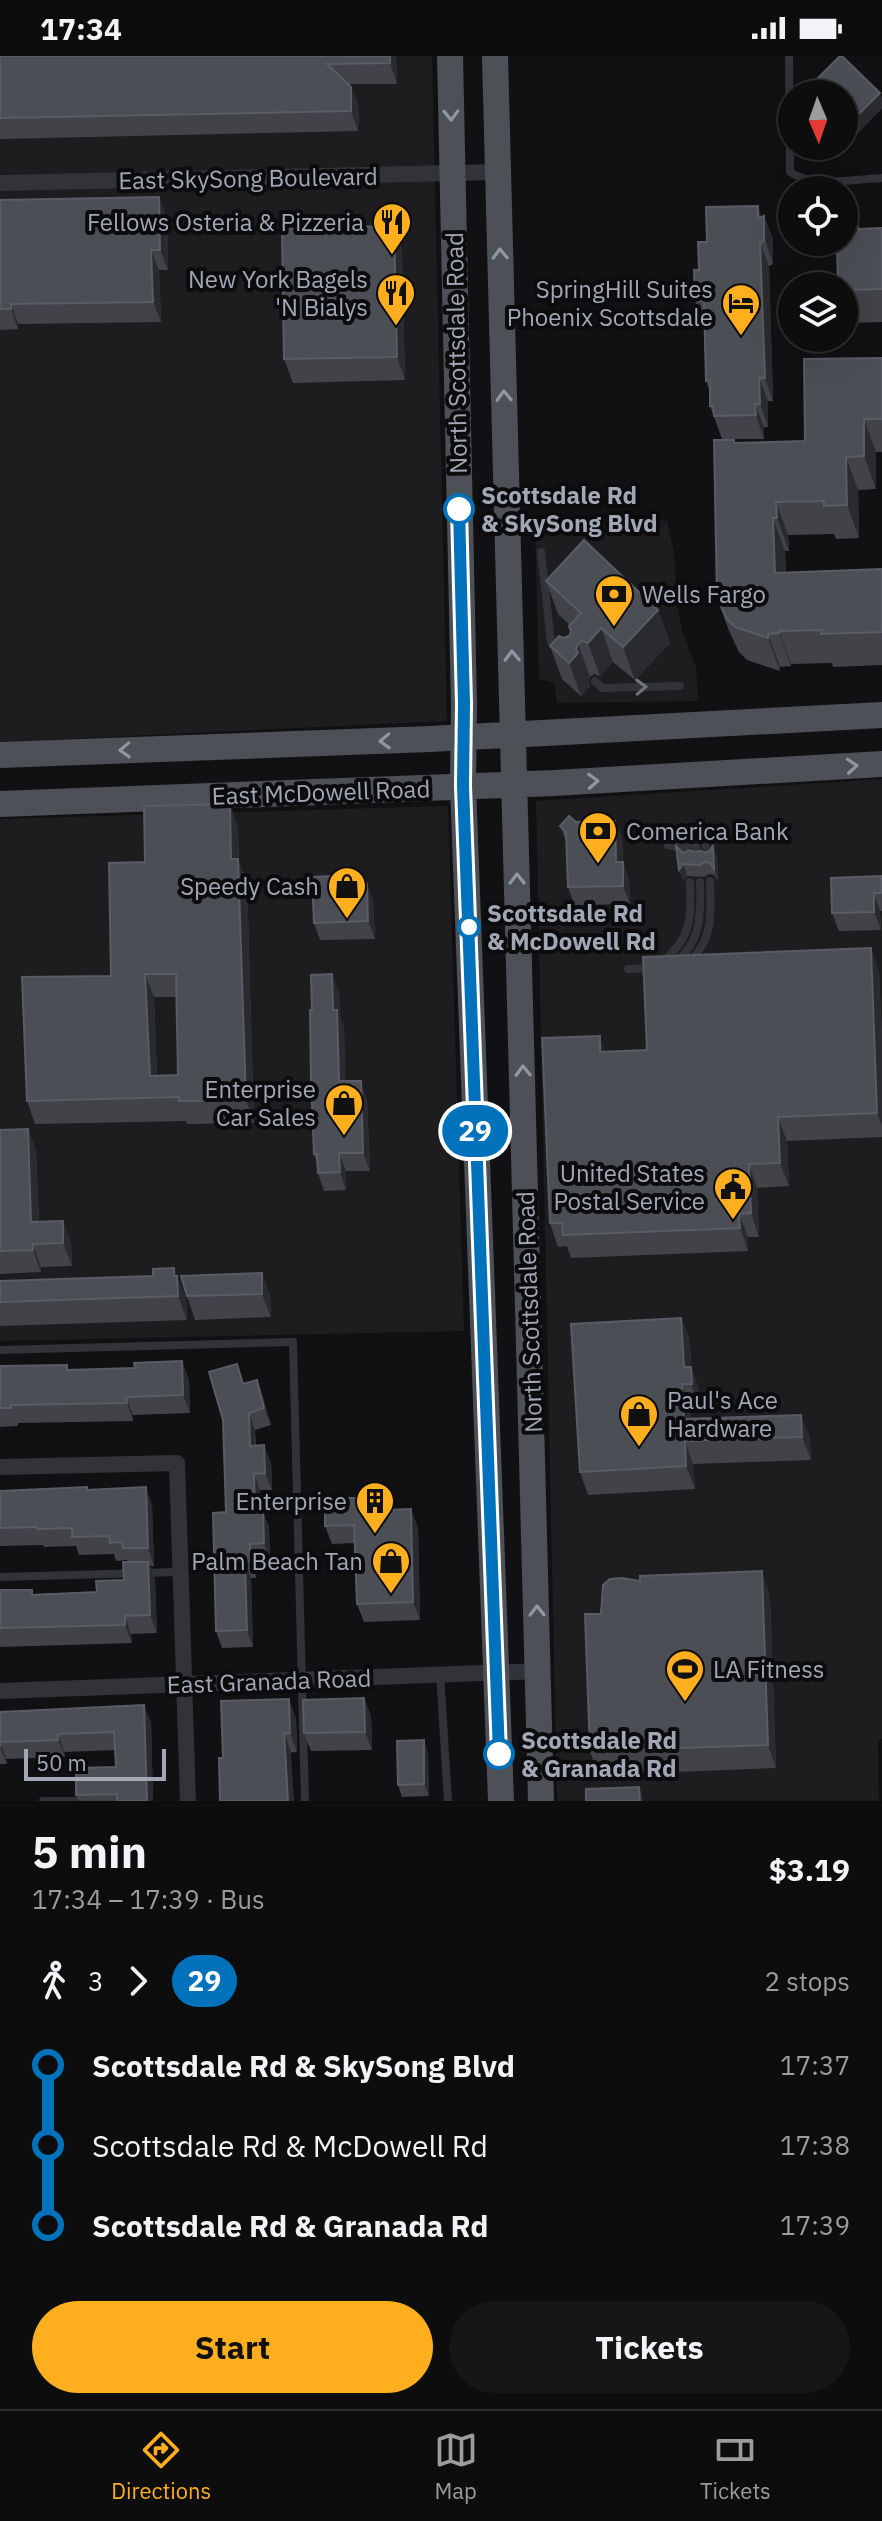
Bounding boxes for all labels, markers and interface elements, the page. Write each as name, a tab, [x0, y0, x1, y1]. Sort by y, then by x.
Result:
text: 17:34	[40, 9, 122, 48]
north arrow	[778, 80, 858, 160]
map controls	[778, 80, 858, 352]
one-way arrow	[442, 109, 459, 122]
street label: East SkySong Boulevard	[118, 160, 378, 196]
button: locate	[778, 176, 858, 256]
restaurant icon: Fellows Osteria & Pizzeria	[371, 201, 413, 256]
place label: Fellows Osteria & Pizzeria	[87, 206, 364, 238]
street label: North Scottsdale Road	[438, 232, 474, 474]
one-way arrow	[491, 247, 508, 260]
place label: New York Bagels 'N Bialys	[188, 263, 368, 323]
restaurant icon: New York Bagels 'N Bialys	[375, 272, 417, 327]
button: layers	[778, 272, 858, 352]
place label: SpringHill Suites Phoenix Scottsdale	[507, 273, 713, 333]
hotel icon: SpringHill Suites Phoenix Scottsdale	[720, 282, 762, 337]
one-way arrow	[496, 389, 513, 402]
place label: Scottsdale Rd & SkySong Blvd	[481, 479, 658, 539]
marker: Scottsdale Rd & SkySong Blvd	[444, 494, 474, 524]
bank icon: Wells Fargo	[593, 573, 635, 628]
place label: Wells Fargo	[642, 578, 766, 610]
one-way arrow	[503, 649, 520, 662]
one-way arrow	[635, 678, 648, 695]
one-way arrow	[378, 732, 391, 749]
one-way arrow	[118, 742, 131, 759]
one-way arrow	[846, 758, 859, 775]
street label: East McDowell Road	[211, 772, 431, 812]
one-way arrow	[587, 772, 600, 789]
bank icon: Comerica Bank	[577, 810, 619, 865]
place label: Comerica Bank	[626, 815, 789, 847]
shop icon: Speedy Cash	[326, 865, 368, 920]
place label: Speedy Cash	[180, 870, 319, 902]
one-way arrow	[509, 872, 526, 885]
place label: Scottsdale Rd & McDowell Rd	[487, 897, 656, 957]
marker: Scottsdale Rd & McDowell Rd	[458, 916, 480, 938]
one-way arrow	[514, 1064, 531, 1077]
place label: Enterprise Car Sales	[204, 1073, 316, 1133]
shop icon: Enterprise Car Sales	[323, 1082, 365, 1137]
line badge: 29	[439, 1105, 511, 1157]
text: 29	[458, 1112, 492, 1149]
place label: United States Postal Service	[553, 1157, 705, 1217]
public building icon: United States Postal Service	[712, 1166, 754, 1221]
street label: North Scottsdale Road	[509, 1191, 549, 1433]
place label: Paul's Ace Hardware	[667, 1384, 778, 1444]
shop icon: Paul's Ace Hardware	[618, 1393, 660, 1448]
building icon: Enterprise	[354, 1480, 396, 1535]
place label: Enterprise	[235, 1485, 347, 1517]
shop icon: Palm Beach Tan	[370, 1540, 412, 1595]
place label: Palm Beach Tan	[191, 1545, 363, 1577]
one-way arrow	[528, 1604, 546, 1617]
sports icon: LA Fitness	[664, 1648, 706, 1703]
place label: LA Fitness	[713, 1653, 824, 1685]
street label: East Granada Road	[166, 1661, 372, 1701]
place label: Scottsdale Rd & Granada Rd	[521, 1724, 677, 1784]
marker: Scottsdale Rd & Granada Rd	[484, 1739, 514, 1769]
scale bar	[24, 1745, 166, 1781]
text: 50 m	[36, 1748, 87, 1777]
text: 5 min	[32, 1823, 147, 1880]
text: $3.19	[769, 1850, 850, 1889]
text: 17:34 – 17:39 · Bus	[32, 1882, 265, 1916]
icon: walk	[32, 1959, 76, 2003]
icon: forward	[116, 1959, 160, 2003]
text: 29	[188, 1962, 221, 1999]
text: 3	[88, 1964, 104, 1998]
text: 2 stops	[764, 1964, 850, 1998]
text: Scottsdale Rd & SkySong Blvd	[92, 2046, 515, 2085]
text: 17:37	[780, 2048, 850, 2082]
text: Scottsdale Rd & McDowell Rd	[92, 2126, 488, 2165]
text: 17:38	[780, 2128, 850, 2162]
text: Scottsdale Rd & Granada Rd	[92, 2206, 489, 2245]
text: 17:39	[780, 2208, 850, 2242]
button: Start	[32, 2301, 433, 2393]
button: Tickets	[449, 2301, 850, 2393]
tab: Directions	[111, 2428, 211, 2505]
tab: Map	[434, 2428, 478, 2505]
tab: Tickets	[700, 2428, 771, 2505]

